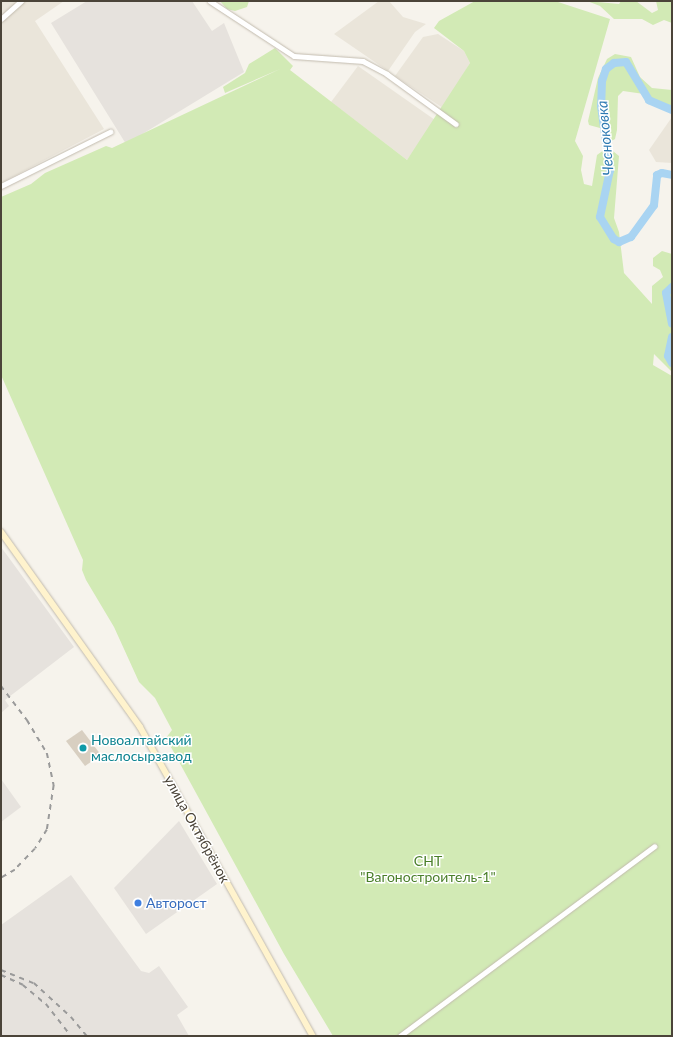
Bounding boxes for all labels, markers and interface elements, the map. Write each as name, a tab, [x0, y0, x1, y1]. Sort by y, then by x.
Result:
water label: Чесноковка	[593, 100, 617, 176]
place label: Новоалтайский маслосырзавод	[91, 732, 192, 764]
marker: Новоалтайский маслосырзавод	[78, 743, 88, 753]
street label: улица Октябрёнок	[160, 772, 234, 886]
park label: СНТ "Вагоностроитель-1"	[360, 853, 496, 886]
place label: Авторост	[146, 895, 207, 911]
marker: Авторост	[133, 898, 143, 908]

